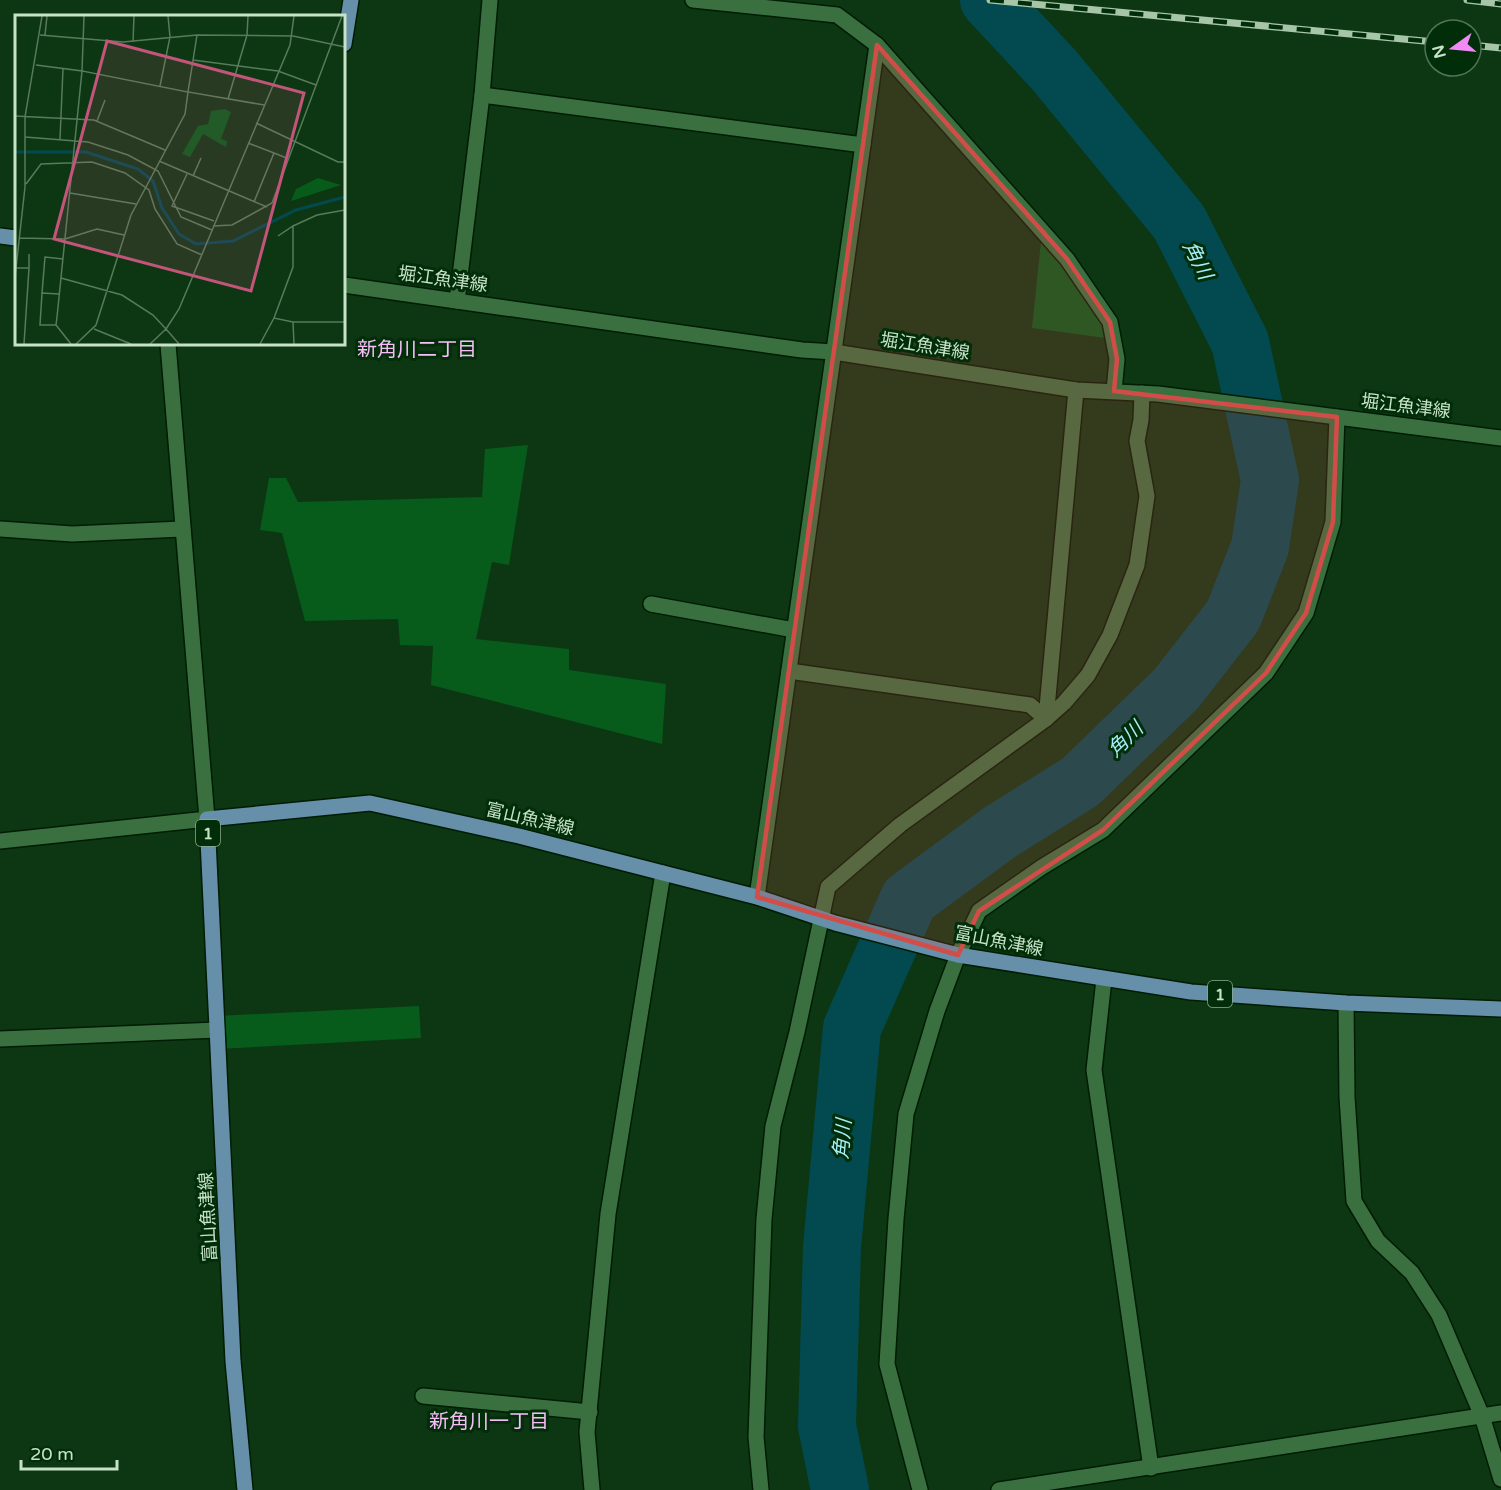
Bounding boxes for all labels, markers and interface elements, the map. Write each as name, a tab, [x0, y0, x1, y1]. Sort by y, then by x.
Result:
inset map	[15, 15, 345, 345]
north arrow	[1423, 18, 1483, 78]
text: N	[1428, 43, 1451, 60]
water label: 角川	[1177, 237, 1218, 286]
street label: 堀江魚津線	[397, 262, 489, 296]
street label: 堀江魚津線	[879, 328, 971, 364]
district label: 新角川二丁目	[357, 338, 477, 362]
street label: 堀江魚津線	[1360, 390, 1452, 422]
water label: 角川	[1103, 716, 1150, 762]
street label: 富山魚津線	[484, 798, 576, 840]
road number: 1	[196, 820, 220, 846]
street label: 富山魚津線	[953, 922, 1045, 960]
road number: 1	[1208, 981, 1232, 1007]
water label: 角川	[829, 1116, 857, 1160]
street label: 富山魚津線	[195, 1171, 221, 1263]
district label: 新角川一丁目	[429, 1410, 549, 1434]
scale bar	[21, 1433, 117, 1471]
text: 20 m	[30, 1443, 74, 1465]

